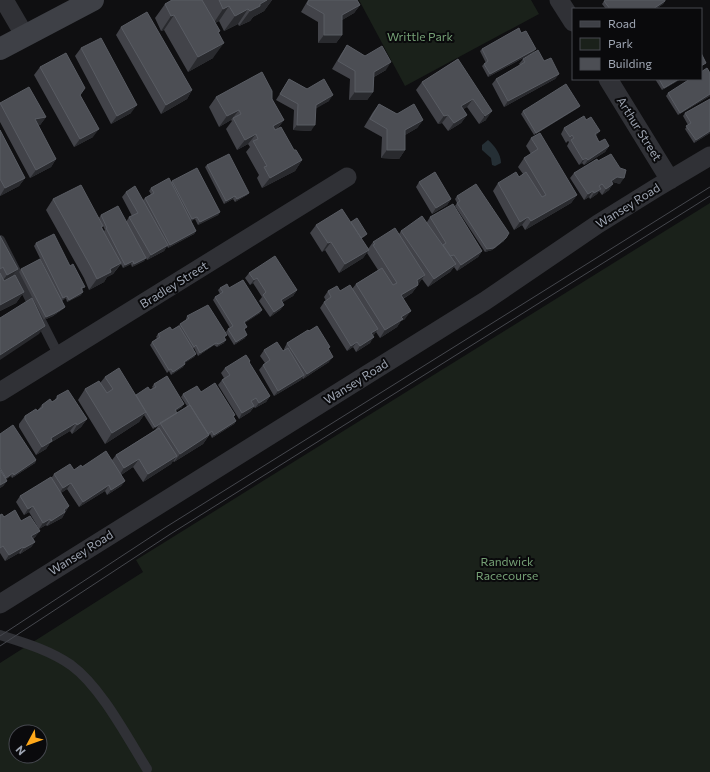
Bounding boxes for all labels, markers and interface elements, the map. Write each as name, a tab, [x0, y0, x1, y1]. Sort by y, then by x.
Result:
legend	[572, 8, 702, 80]
text: Road	[608, 16, 636, 30]
park label: Writtle Park	[387, 29, 454, 43]
text: Park	[608, 36, 634, 50]
text: Building	[608, 56, 652, 70]
street label: Arthur Street	[615, 94, 665, 163]
street label: Wansey Road	[593, 180, 662, 230]
street label: Bradley Street	[137, 258, 210, 311]
street label: Wansey Road	[321, 356, 390, 406]
street label: Wansey Road	[46, 527, 115, 577]
park label: Randwick Racecourse	[476, 554, 538, 582]
north arrow	[8, 724, 48, 764]
text: N	[12, 744, 28, 758]

